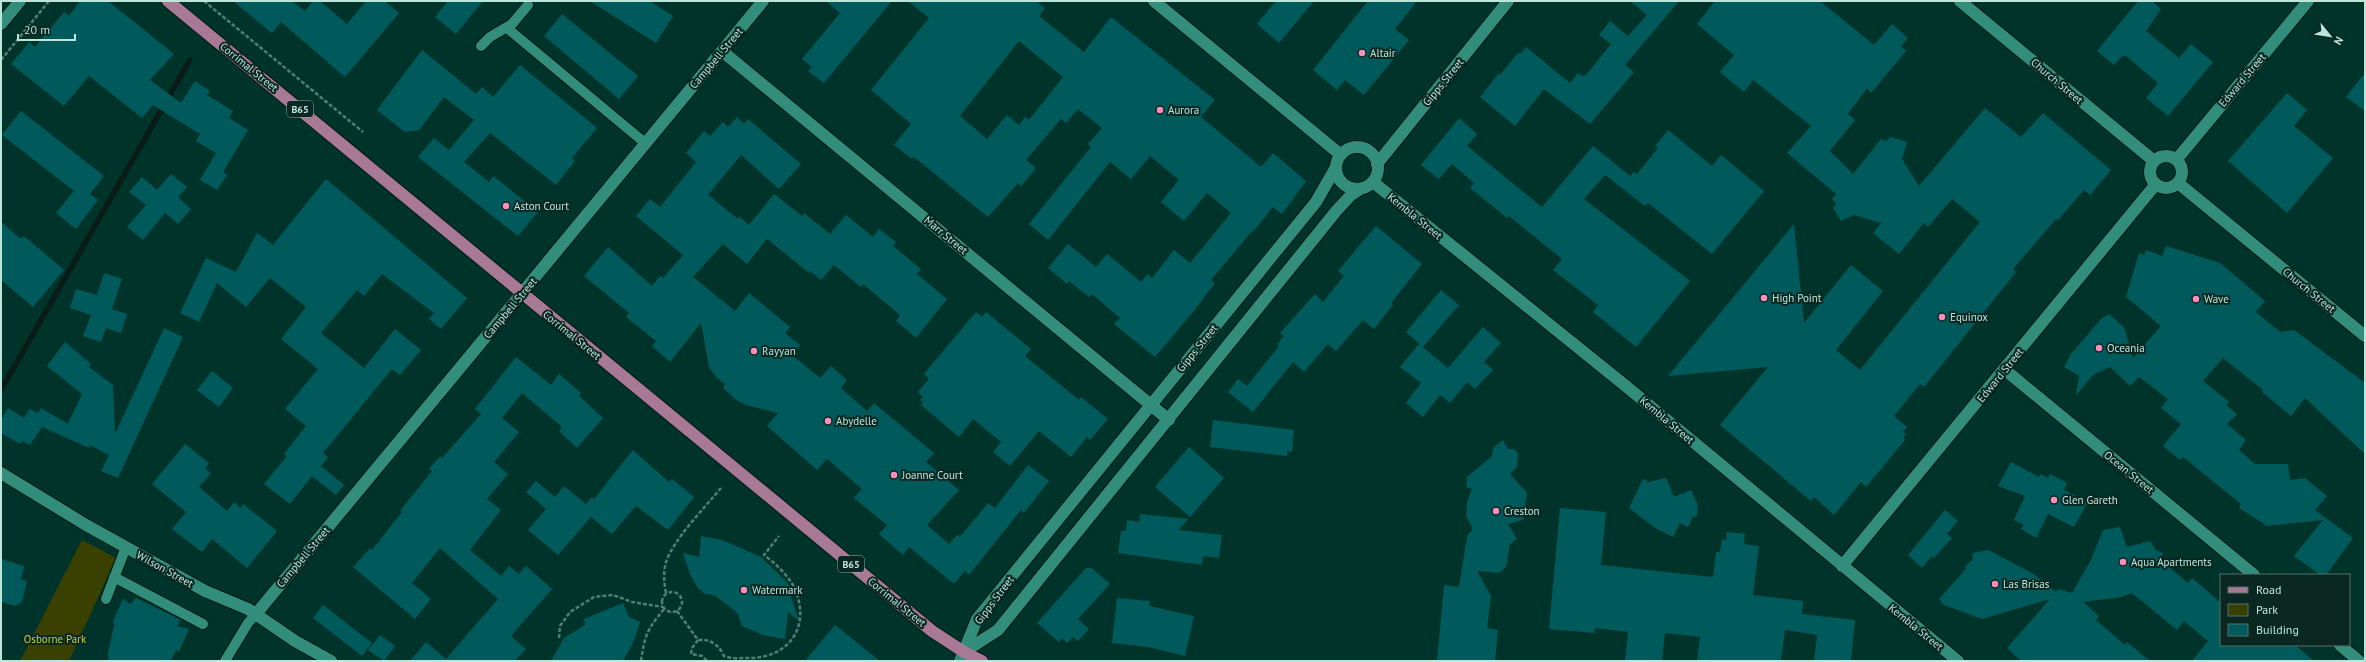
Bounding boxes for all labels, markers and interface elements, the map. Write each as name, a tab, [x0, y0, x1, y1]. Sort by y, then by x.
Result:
scale bar	[18, 16, 75, 42]
north arrow	[2310, 16, 2350, 56]
text: 20 m	[24, 22, 50, 37]
street label: Campbell Street	[686, 24, 746, 91]
text: N	[2331, 34, 2347, 48]
street label: Corrimal Street	[217, 39, 281, 95]
place label: Altair	[1370, 46, 1396, 60]
marker: Altair	[1357, 48, 1367, 58]
street label: Edward Street	[2215, 50, 2269, 110]
street label: Gipps Street	[1420, 55, 1467, 109]
street label: Church Street	[2028, 55, 2086, 107]
road number: B65	[287, 101, 313, 117]
place label: Aurora	[1168, 103, 1199, 117]
marker: Aurora	[1155, 105, 1165, 115]
street label: Kembla Street	[1385, 190, 1445, 242]
place label: Aston Court	[514, 199, 569, 213]
marker: Aston Court	[501, 201, 511, 211]
street label: Marr Street	[921, 213, 971, 257]
street label: Church Street	[2280, 264, 2338, 316]
street label: Campbell Street	[480, 274, 540, 341]
place label: High Point	[1772, 291, 1822, 305]
place label: Wave	[2204, 292, 2229, 306]
marker: High Point	[1759, 293, 1769, 303]
marker: Wave	[2191, 294, 2201, 304]
street label: Corrimal Street	[540, 307, 604, 363]
place label: Equinox	[1950, 310, 1988, 324]
marker: Equinox	[1937, 312, 1947, 322]
street label: Gipps Street	[1174, 321, 1221, 375]
place label: Oceania	[2107, 341, 2145, 355]
marker: Oceania	[2094, 343, 2104, 353]
place label: Rayyan	[762, 344, 796, 358]
street label: Edward Street	[1974, 345, 2026, 405]
marker: Rayyan	[749, 346, 759, 356]
street label: Kembla Street	[1637, 393, 1697, 447]
place label: Abydelle	[836, 414, 877, 428]
marker: Abydelle	[823, 416, 833, 426]
street label: Ocean Street	[2101, 448, 2157, 497]
place label: Joanne Court	[901, 468, 963, 482]
marker: Joanne Court	[889, 470, 899, 480]
place label: Glen Gareth	[2062, 493, 2118, 507]
marker: Glen Gareth	[2049, 495, 2059, 505]
place label: Creston	[1504, 504, 1540, 518]
marker: Creston	[1491, 506, 1501, 516]
street label: Campbell Street	[273, 523, 333, 590]
street label: Wilson Street	[134, 548, 196, 590]
place label: Aqua Apartments	[2131, 555, 2212, 569]
road number: B65	[838, 556, 864, 572]
marker: Aqua Apartments	[2118, 557, 2128, 567]
street label: Gipps Street	[971, 573, 1017, 627]
street label: Corrimal Street	[865, 574, 929, 630]
legend	[2220, 574, 2350, 646]
place label: Las Brisas	[2003, 577, 2050, 591]
marker: Las Brisas	[1990, 579, 2000, 589]
text: Road	[2256, 582, 2281, 597]
place label: Watermark	[752, 583, 803, 597]
marker: Watermark	[739, 585, 749, 595]
street label: Kembla Street	[1886, 601, 1946, 653]
text: Park	[2256, 602, 2278, 617]
text: Building	[2256, 622, 2299, 637]
park label: Osborne Park	[24, 632, 87, 646]

